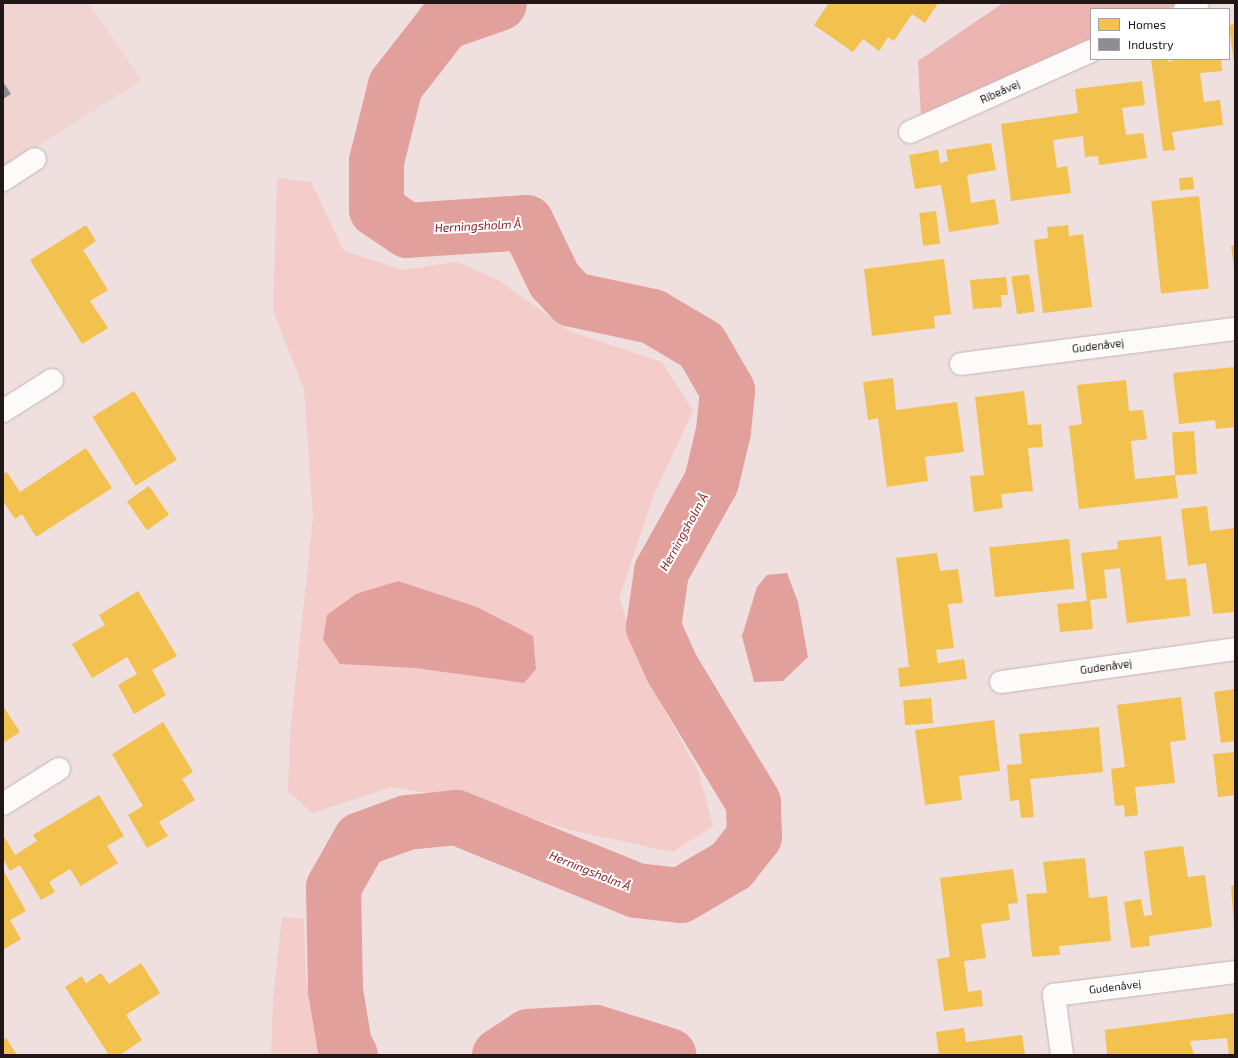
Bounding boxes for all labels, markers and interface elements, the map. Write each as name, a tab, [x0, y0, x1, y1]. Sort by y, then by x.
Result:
legend	[1090, 8, 1230, 60]
text: Homes	[1128, 17, 1166, 31]
text: Industry	[1128, 37, 1174, 51]
street label: Ribeåvej	[978, 77, 1022, 107]
water label: Herningsholm Å	[434, 217, 522, 235]
street label: Gudenåvej	[1071, 336, 1125, 356]
water label: Herningsholm Å	[657, 491, 711, 573]
street label: Gudenåvej	[1079, 657, 1133, 677]
water label: Herningsholm Å	[547, 848, 633, 894]
street label: Gudenåvej	[1088, 977, 1142, 997]

